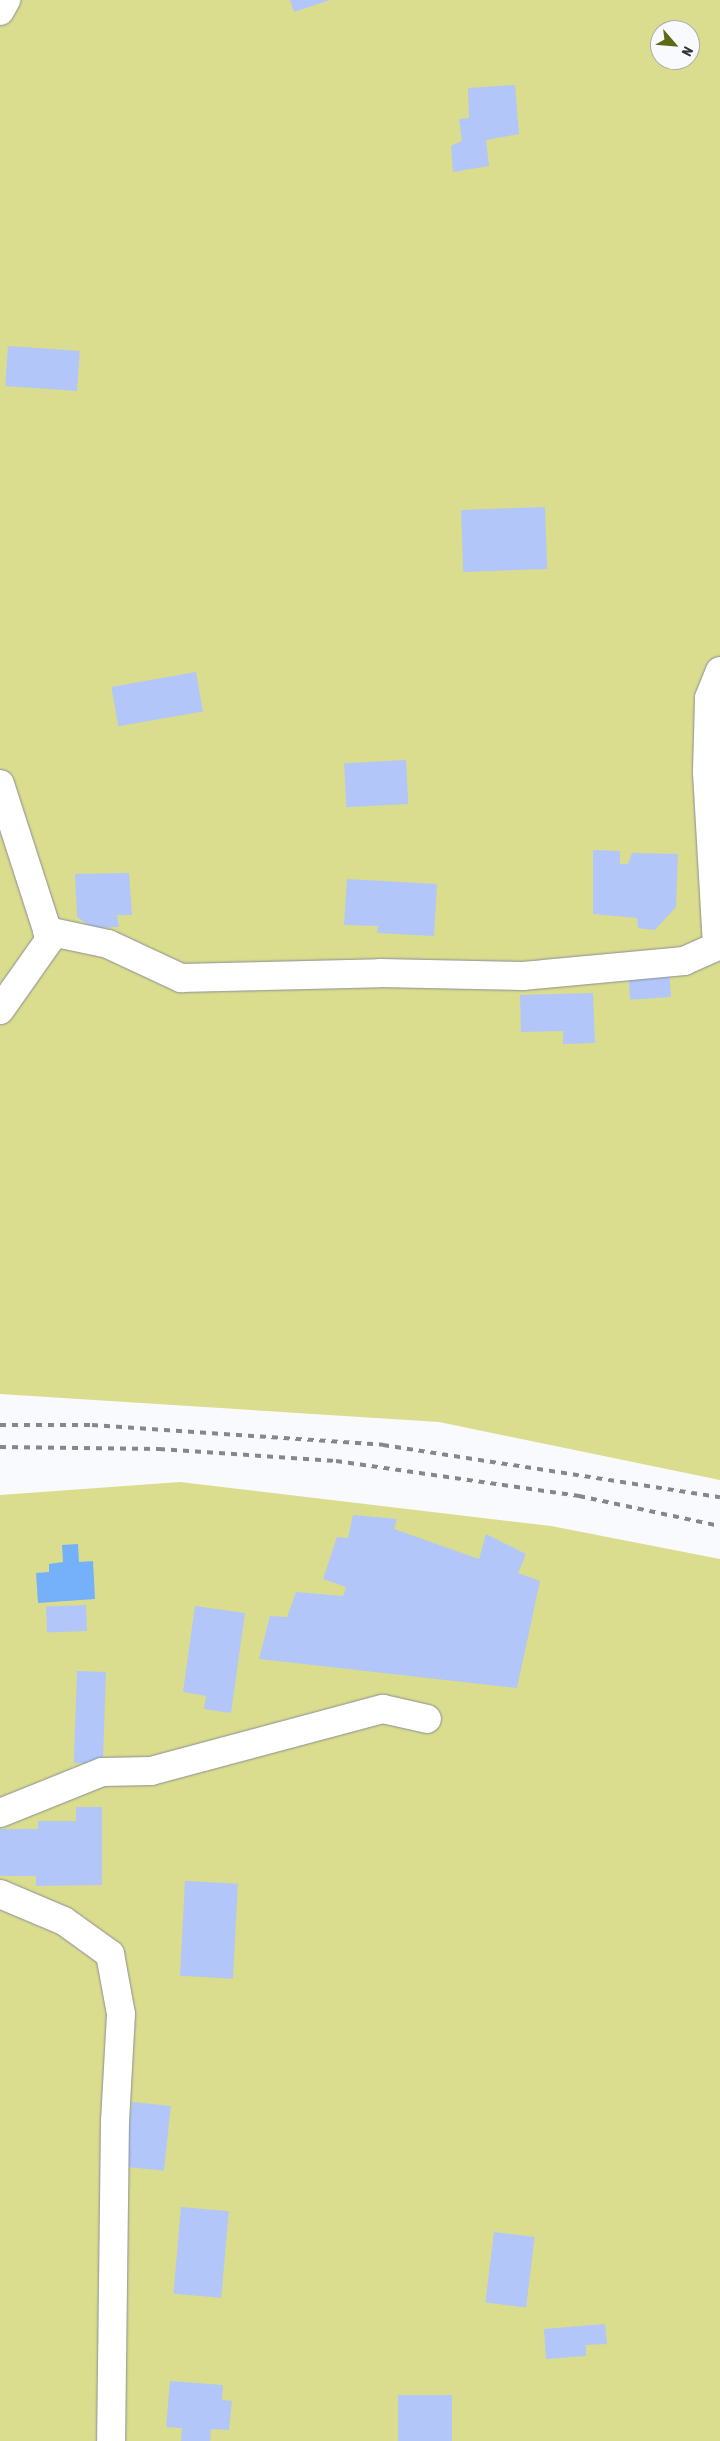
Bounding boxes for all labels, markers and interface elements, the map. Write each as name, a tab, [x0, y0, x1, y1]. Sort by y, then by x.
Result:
north arrow	[650, 20, 700, 70]
text: N	[678, 44, 696, 59]

